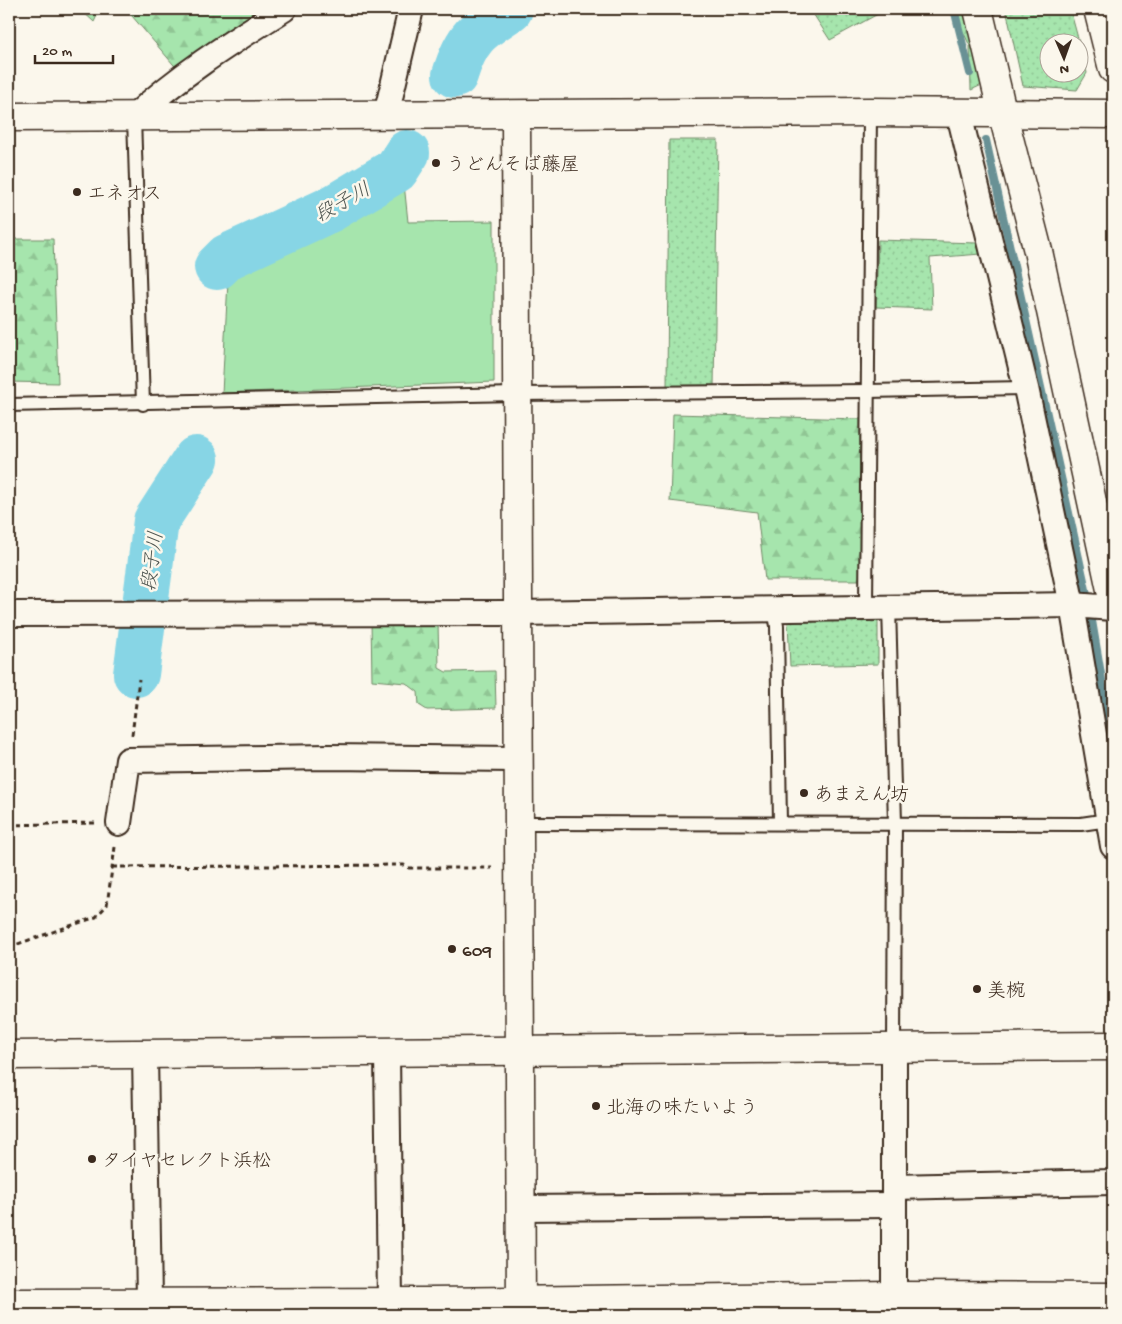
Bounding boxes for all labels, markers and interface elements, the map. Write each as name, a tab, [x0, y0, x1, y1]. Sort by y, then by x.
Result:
scale bar	[35, 32, 112, 64]
north arrow	[1040, 32, 1090, 82]
text: 20 m	[42, 43, 72, 61]
text: N	[1060, 60, 1069, 77]
place label: うどんそば藤屋	[446, 154, 579, 178]
marker: うどんそば藤屋	[430, 157, 442, 169]
water label: 段子川	[311, 179, 376, 229]
place label: エネオス	[87, 184, 162, 207]
marker: エネオス	[71, 186, 83, 198]
water label: 段子川	[138, 530, 170, 593]
place label: あまえん坊	[814, 785, 909, 808]
marker: あまえん坊	[798, 787, 810, 799]
place label: 609	[462, 941, 492, 964]
marker: 609	[446, 943, 458, 955]
place label: 美椀	[987, 980, 1025, 1004]
marker: 美椀	[971, 983, 983, 995]
place label: 北海の味たいよう	[606, 1097, 758, 1121]
marker: 北海の味たいよう	[590, 1100, 602, 1112]
place label: タイヤセレクト浜松	[102, 1151, 271, 1174]
marker: タイヤセレクト浜松	[86, 1153, 98, 1165]

